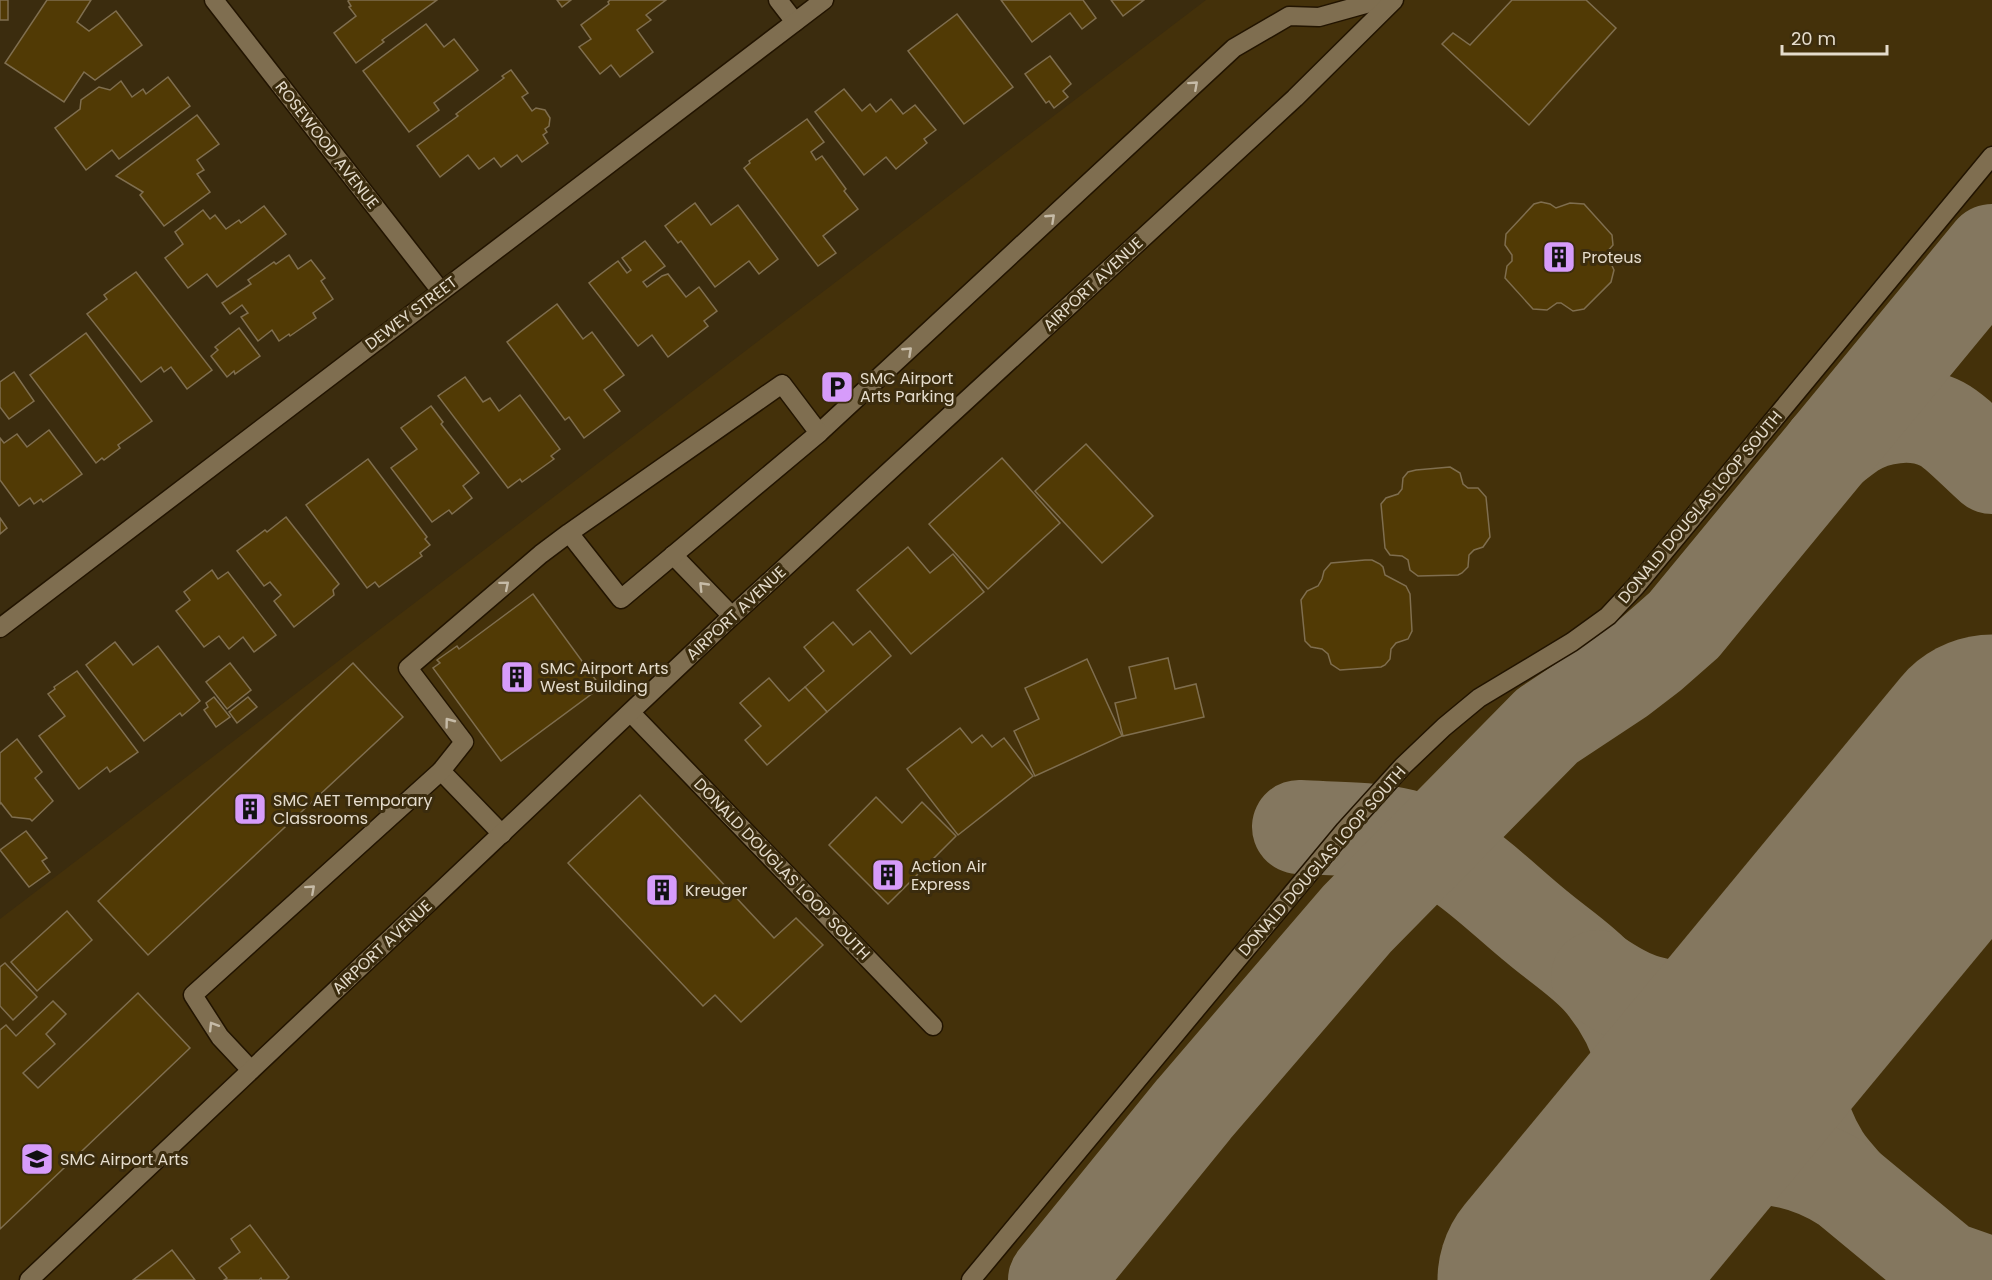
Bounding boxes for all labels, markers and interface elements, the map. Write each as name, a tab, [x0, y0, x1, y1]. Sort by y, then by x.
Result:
scale bar	[1782, 18, 1887, 56]
text: 20 m	[1791, 26, 1836, 51]
street label: ROSEWOOD AVENUE	[270, 76, 384, 214]
one-way arrow	[1187, 82, 1198, 93]
one-way arrow	[1045, 214, 1055, 225]
street label: AIRPORT AVENUE	[1038, 232, 1148, 336]
building icon: Proteus	[1541, 239, 1577, 275]
place label: Proteus	[1582, 246, 1642, 269]
street label: DEWEY STREET	[360, 271, 462, 355]
one-way arrow	[902, 347, 912, 358]
place label: SMC Airport Arts Parking	[860, 367, 954, 408]
parking icon: SMC Airport Arts Parking	[819, 369, 855, 405]
street label: DONALD DOUGLAS LOOP SOUTH	[1612, 406, 1788, 608]
street label: AIRPORT AVENUE	[681, 561, 791, 665]
one-way arrow	[498, 582, 509, 593]
one-way arrow	[699, 582, 710, 593]
place label: SMC Airport Arts West Building	[540, 657, 669, 698]
building icon: SMC Airport Arts West Building	[499, 659, 535, 695]
one-way arrow	[445, 718, 456, 729]
street label: DONALD DOUGLAS LOOP SOUTH	[1233, 761, 1411, 961]
street label: DONALD DOUGLAS LOOP SOUTH	[689, 773, 875, 965]
place label: SMC AET Temporary Classrooms	[273, 789, 433, 830]
building icon: SMC AET Temporary Classrooms	[232, 791, 268, 827]
place label: Action Air Express	[911, 855, 987, 896]
building icon: Action Air Express	[870, 857, 906, 893]
building icon: Kreuger	[644, 872, 680, 908]
place label: Kreuger	[685, 879, 747, 902]
one-way arrow	[304, 885, 314, 896]
street label: AIRPORT AVENUE	[327, 895, 437, 999]
one-way arrow	[209, 1022, 221, 1032]
school or university icon: SMC Airport Arts	[19, 1141, 55, 1177]
place label: SMC Airport Arts	[60, 1148, 189, 1171]

